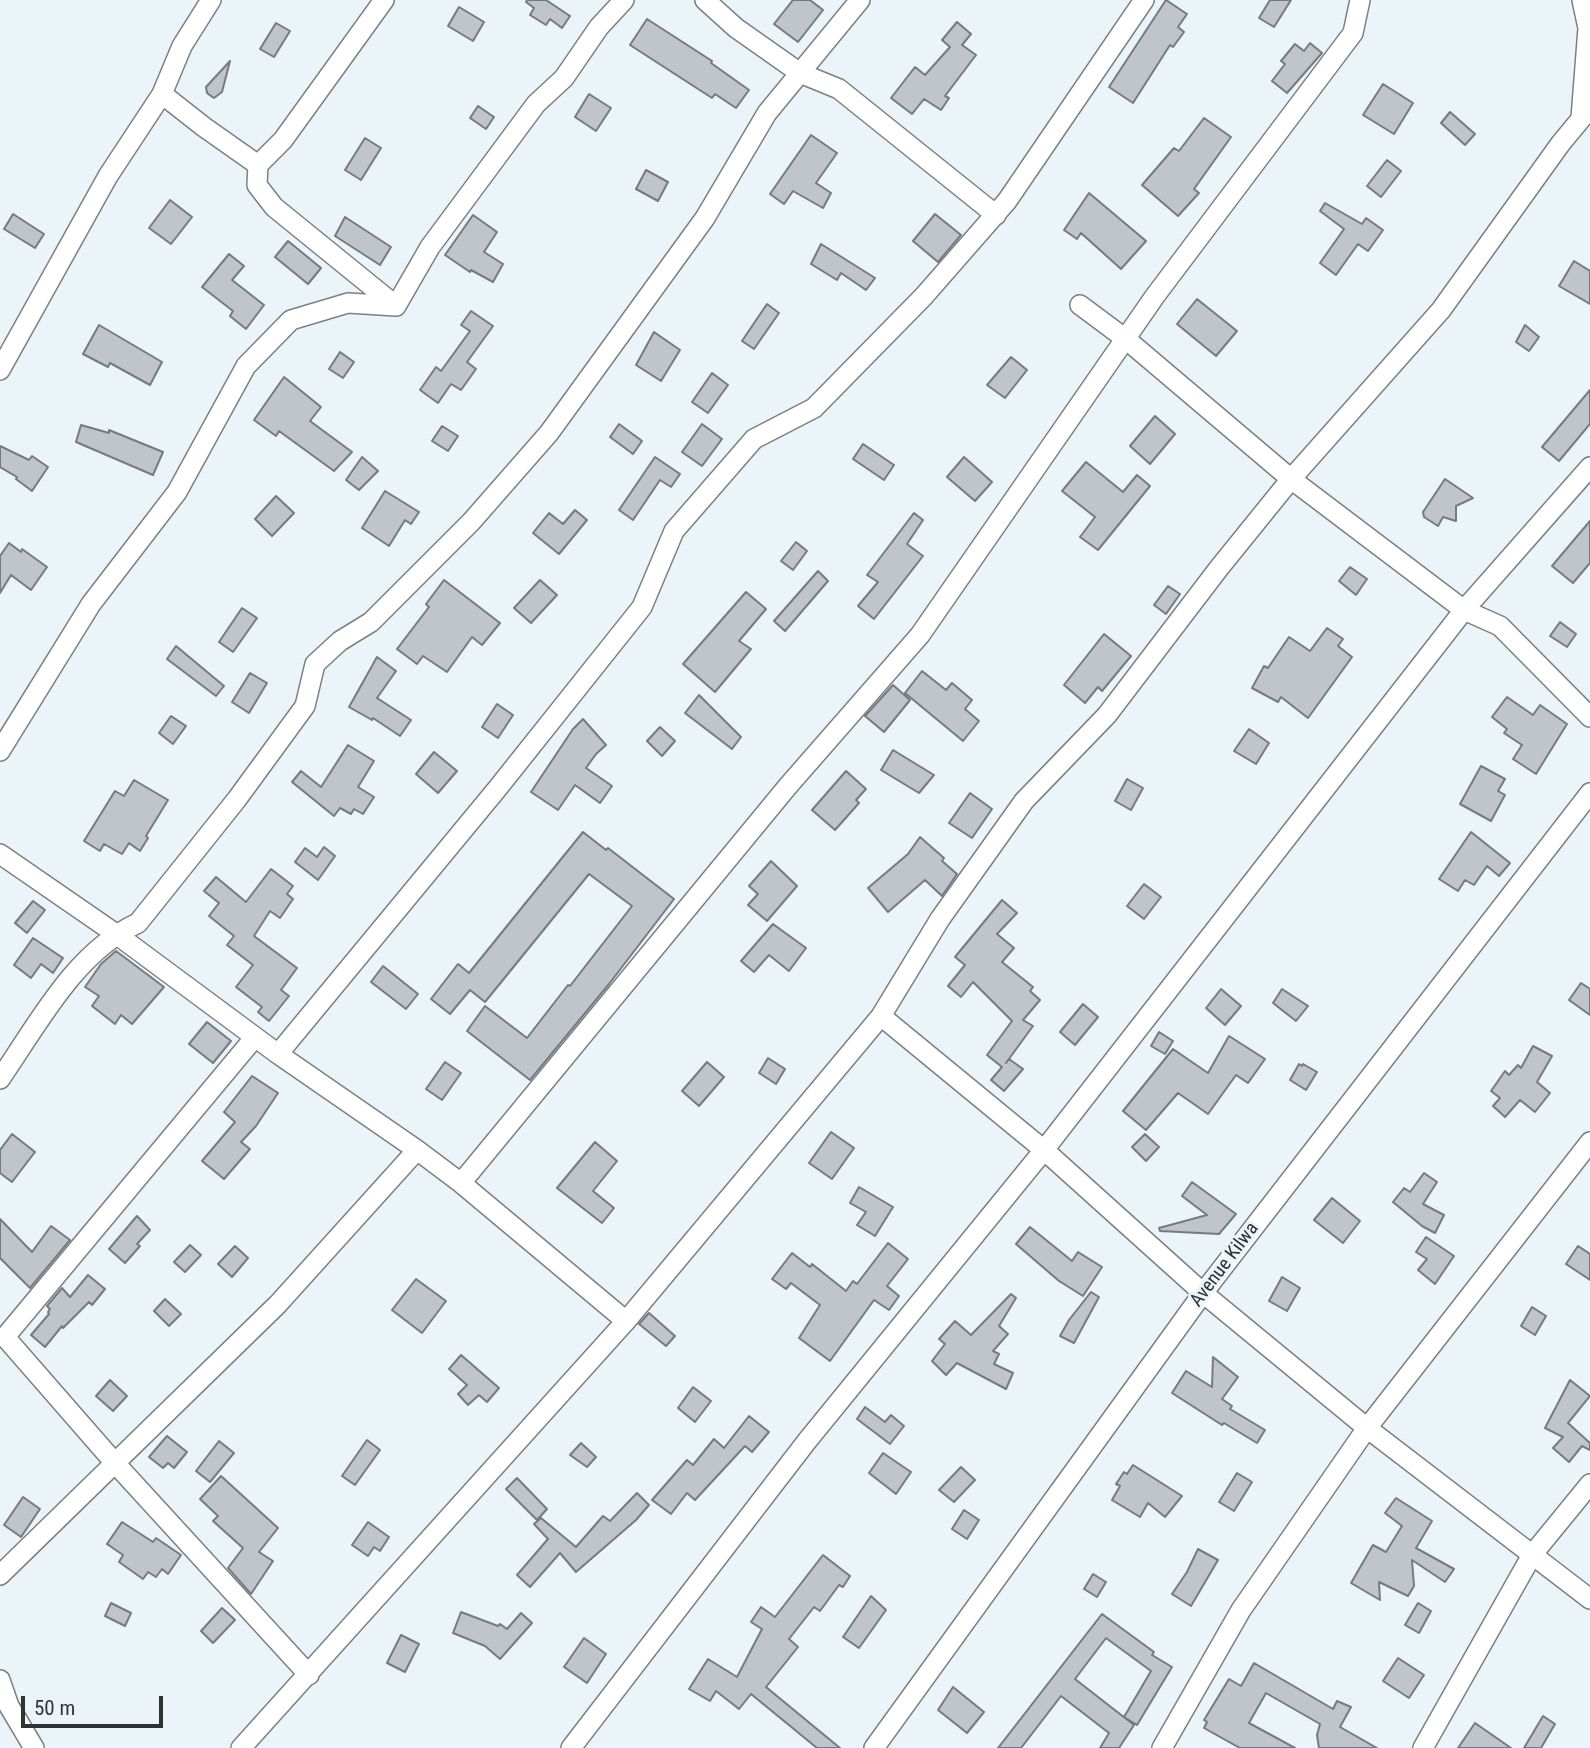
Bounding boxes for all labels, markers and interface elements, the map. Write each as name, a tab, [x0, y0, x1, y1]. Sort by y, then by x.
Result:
street label: Avenue Kilwa	[1186, 1218, 1264, 1312]
scale bar	[24, 1682, 166, 1726]
text: 50 m	[34, 1696, 75, 1720]

